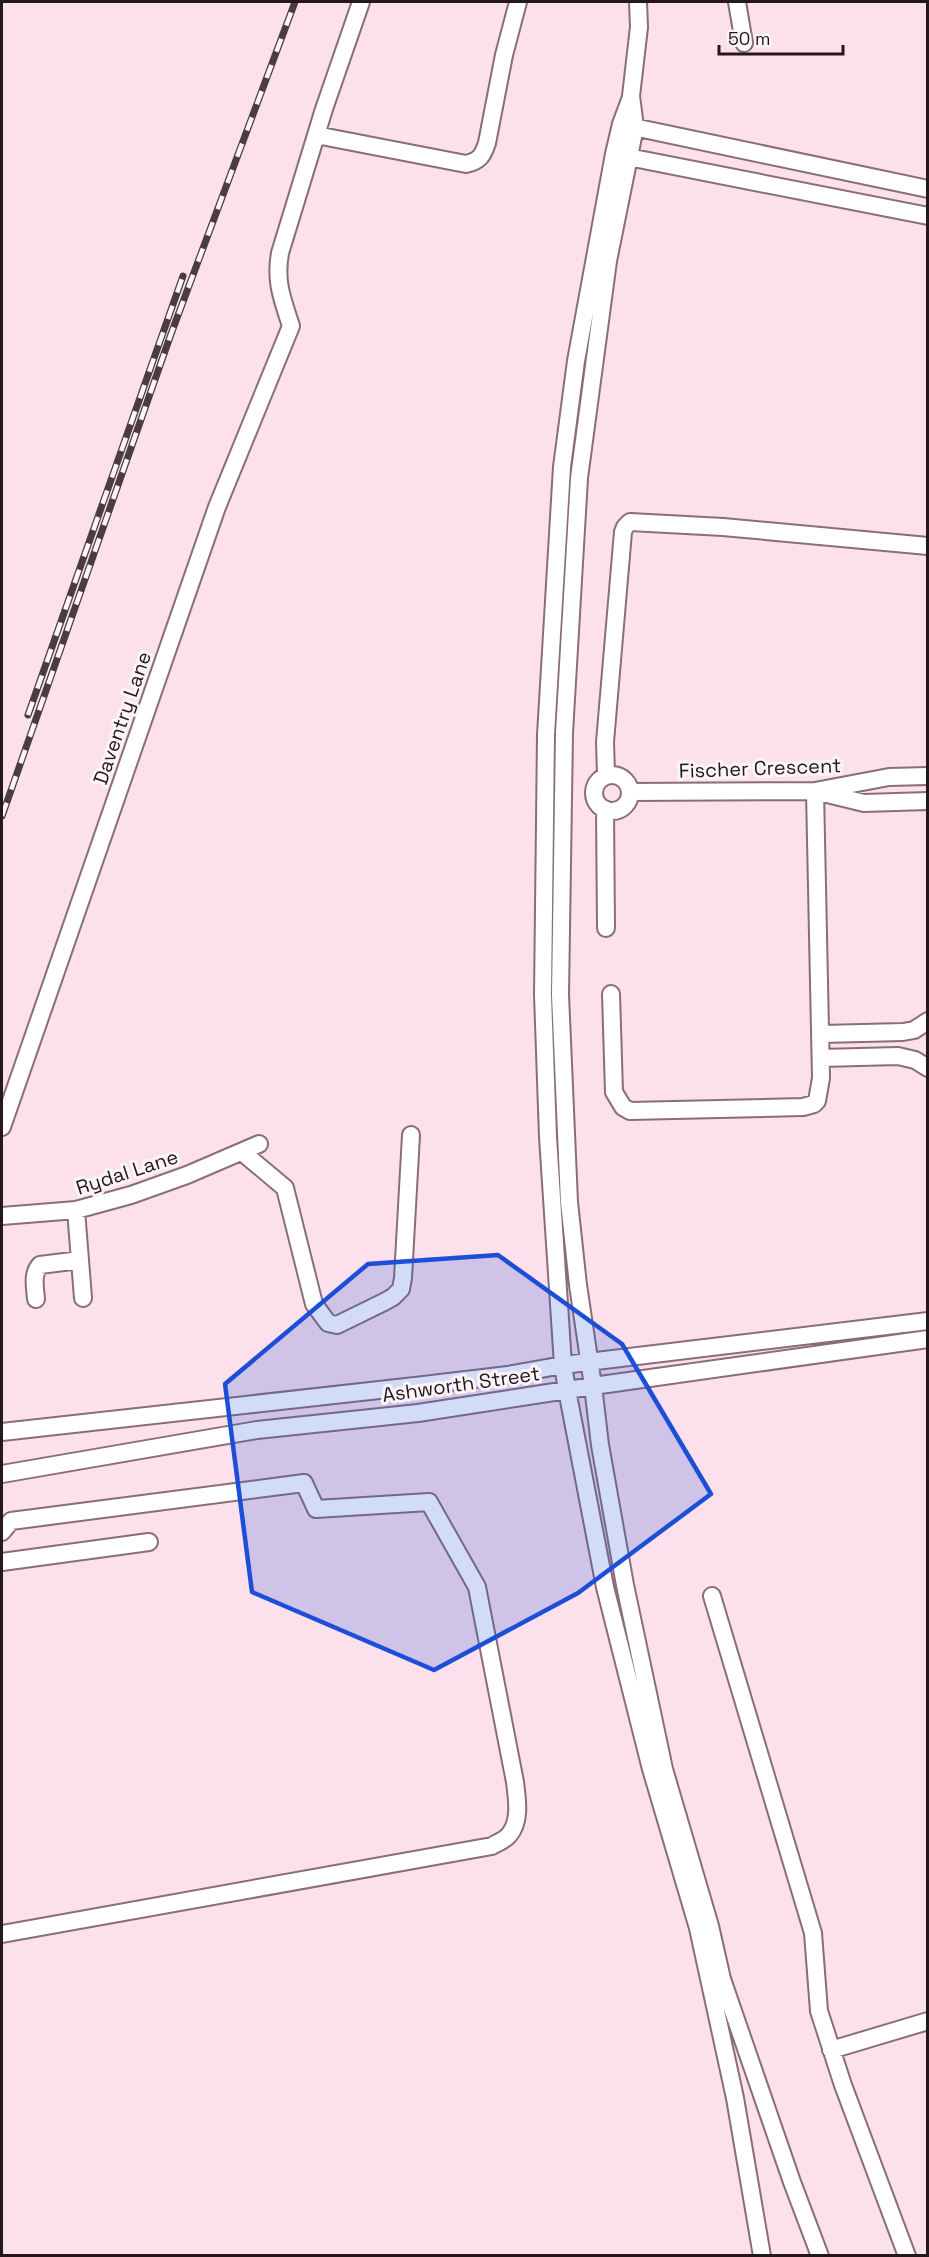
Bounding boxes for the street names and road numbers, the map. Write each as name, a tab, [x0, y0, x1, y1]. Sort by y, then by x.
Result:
street label: Daventry Lane	[87, 648, 157, 788]
street label: Fischer Crescent	[678, 752, 842, 784]
street label: Rydal Lane	[73, 1143, 181, 1201]
street label: Ashworth Street	[381, 1360, 541, 1408]

